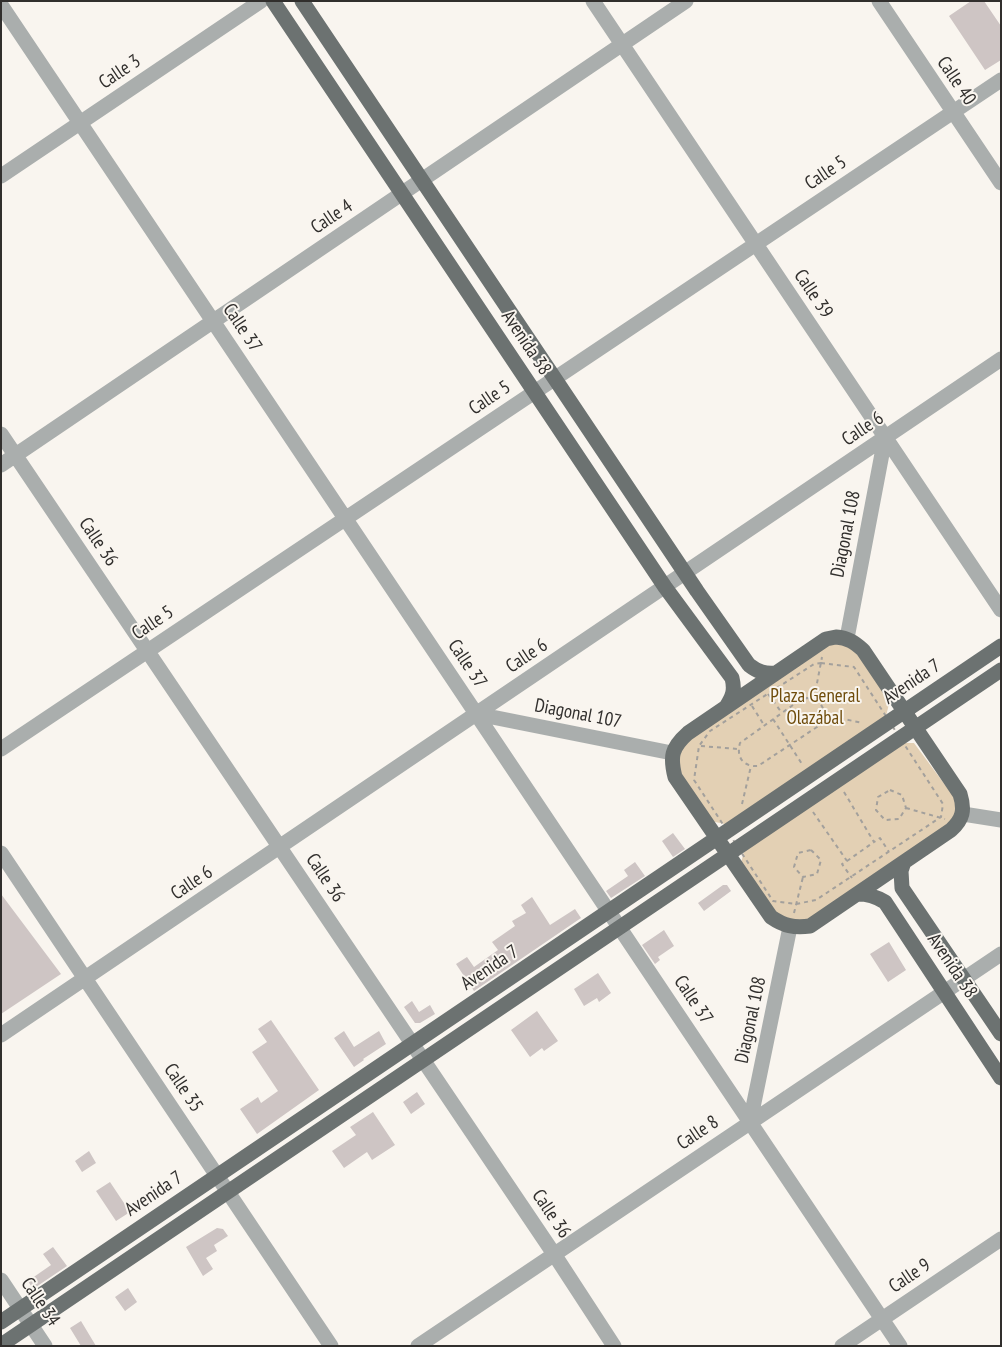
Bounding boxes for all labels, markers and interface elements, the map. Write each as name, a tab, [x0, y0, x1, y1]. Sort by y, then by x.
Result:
street label: Calle 3	[95, 50, 145, 94]
street label: Calle 40	[931, 52, 981, 110]
street label: Calle 5	[801, 151, 851, 195]
street label: Calle 4	[307, 195, 357, 239]
street label: Calle 39	[788, 265, 838, 323]
street label: Calle 37	[217, 299, 267, 357]
street label: Avenida 38	[496, 306, 556, 380]
street label: Calle 5	[465, 376, 515, 420]
street label: Calle 6	[838, 407, 888, 451]
street label: Diagonal 108	[826, 489, 866, 579]
street label: Calle 36	[73, 513, 123, 571]
street label: Calle 5	[128, 601, 178, 645]
street label: Calle 6	[502, 634, 552, 678]
street label: Calle 37	[442, 635, 492, 693]
street label: Avenida 7	[879, 655, 945, 709]
park label: Plaza General Olazábal	[770, 686, 860, 730]
street label: Diagonal 107	[533, 694, 623, 734]
street label: Calle 36	[300, 849, 350, 907]
street label: Calle 6	[167, 861, 217, 905]
street label: Avenida 38	[922, 929, 982, 1003]
street label: Avenida 7	[457, 941, 523, 995]
street label: Calle 37	[668, 971, 718, 1029]
street label: Diagonal 108	[731, 975, 771, 1065]
street label: Calle 35	[158, 1059, 208, 1117]
street label: Calle 8	[673, 1111, 723, 1155]
street label: Avenida 7	[121, 1167, 187, 1221]
street label: Calle 36	[526, 1185, 576, 1243]
street label: Calle 9	[885, 1254, 935, 1298]
street label: Calle 34	[15, 1273, 65, 1331]

